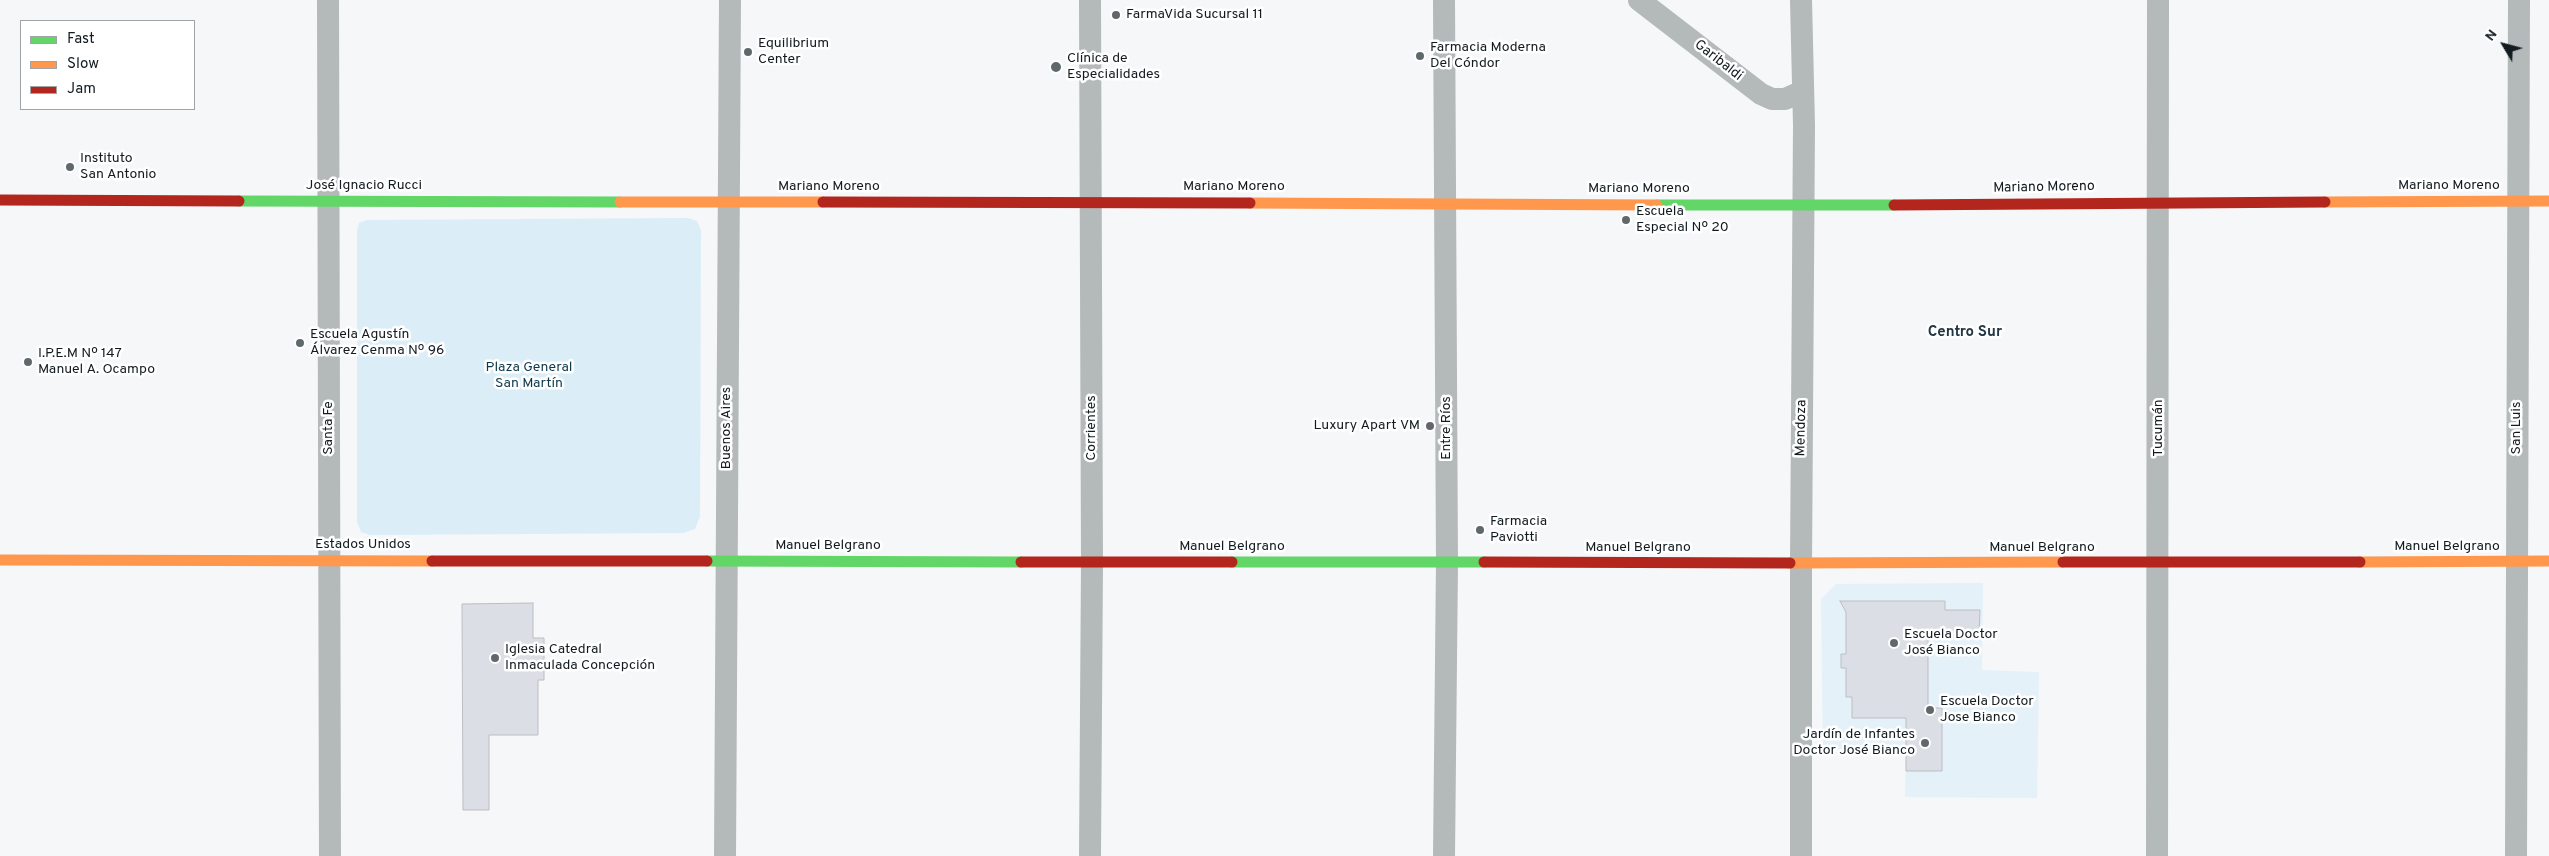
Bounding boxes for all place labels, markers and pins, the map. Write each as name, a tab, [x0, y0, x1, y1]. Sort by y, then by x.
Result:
place label: FarmaVida Sucursal 11	[1126, 7, 1263, 23]
marker: FarmaVida Sucursal 11	[1110, 9, 1122, 21]
place label: Equilibrium Center	[758, 36, 829, 68]
place label: Farmacia Moderna Del Cóndor	[1430, 40, 1546, 72]
marker: Equilibrium Center	[742, 46, 754, 58]
marker: Farmacia Moderna Del Cóndor	[1414, 50, 1426, 62]
place label: Clínica de Especialidades	[1067, 51, 1160, 84]
marker: Clínica de Especialidades	[1049, 60, 1063, 74]
place label: Instituto San Antonio	[80, 151, 156, 184]
marker: Instituto San Antonio	[64, 161, 76, 173]
place label: Escuela Especial Nº 20	[1636, 204, 1729, 236]
marker: Escuela Especial Nº 20	[1620, 214, 1632, 226]
place label: Escuela Agustín Álvarez Cenma Nº 96	[310, 327, 444, 360]
marker: Escuela Agustín Álvarez Cenma Nº 96	[294, 337, 306, 349]
place label: I.P.E.M Nº 147 Manuel A. Ocampo	[38, 346, 155, 378]
marker: I.P.E.M Nº 147 Manuel A. Ocampo	[22, 356, 34, 368]
place label: Luxury Apart VM	[1313, 418, 1420, 434]
marker: Luxury Apart VM	[1424, 420, 1436, 432]
place label: Farmacia Paviotti	[1490, 514, 1547, 546]
marker: Farmacia Paviotti	[1474, 524, 1486, 536]
place label: Escuela Doctor José Bianco	[1904, 627, 1998, 660]
marker: Escuela Doctor José Bianco	[1888, 637, 1900, 649]
place label: Iglesia Catedral Inmaculada Concepción	[505, 642, 655, 674]
marker: Iglesia Catedral Inmaculada Concepción	[489, 652, 501, 664]
place label: Escuela Doctor Jose Bianco	[1940, 694, 2034, 726]
marker: Escuela Doctor Jose Bianco	[1924, 704, 1936, 716]
place label: Jardín de Infantes Doctor José Bianco	[1793, 727, 1915, 760]
marker: Jardín de Infantes Doctor José Bianco	[1919, 737, 1931, 749]

